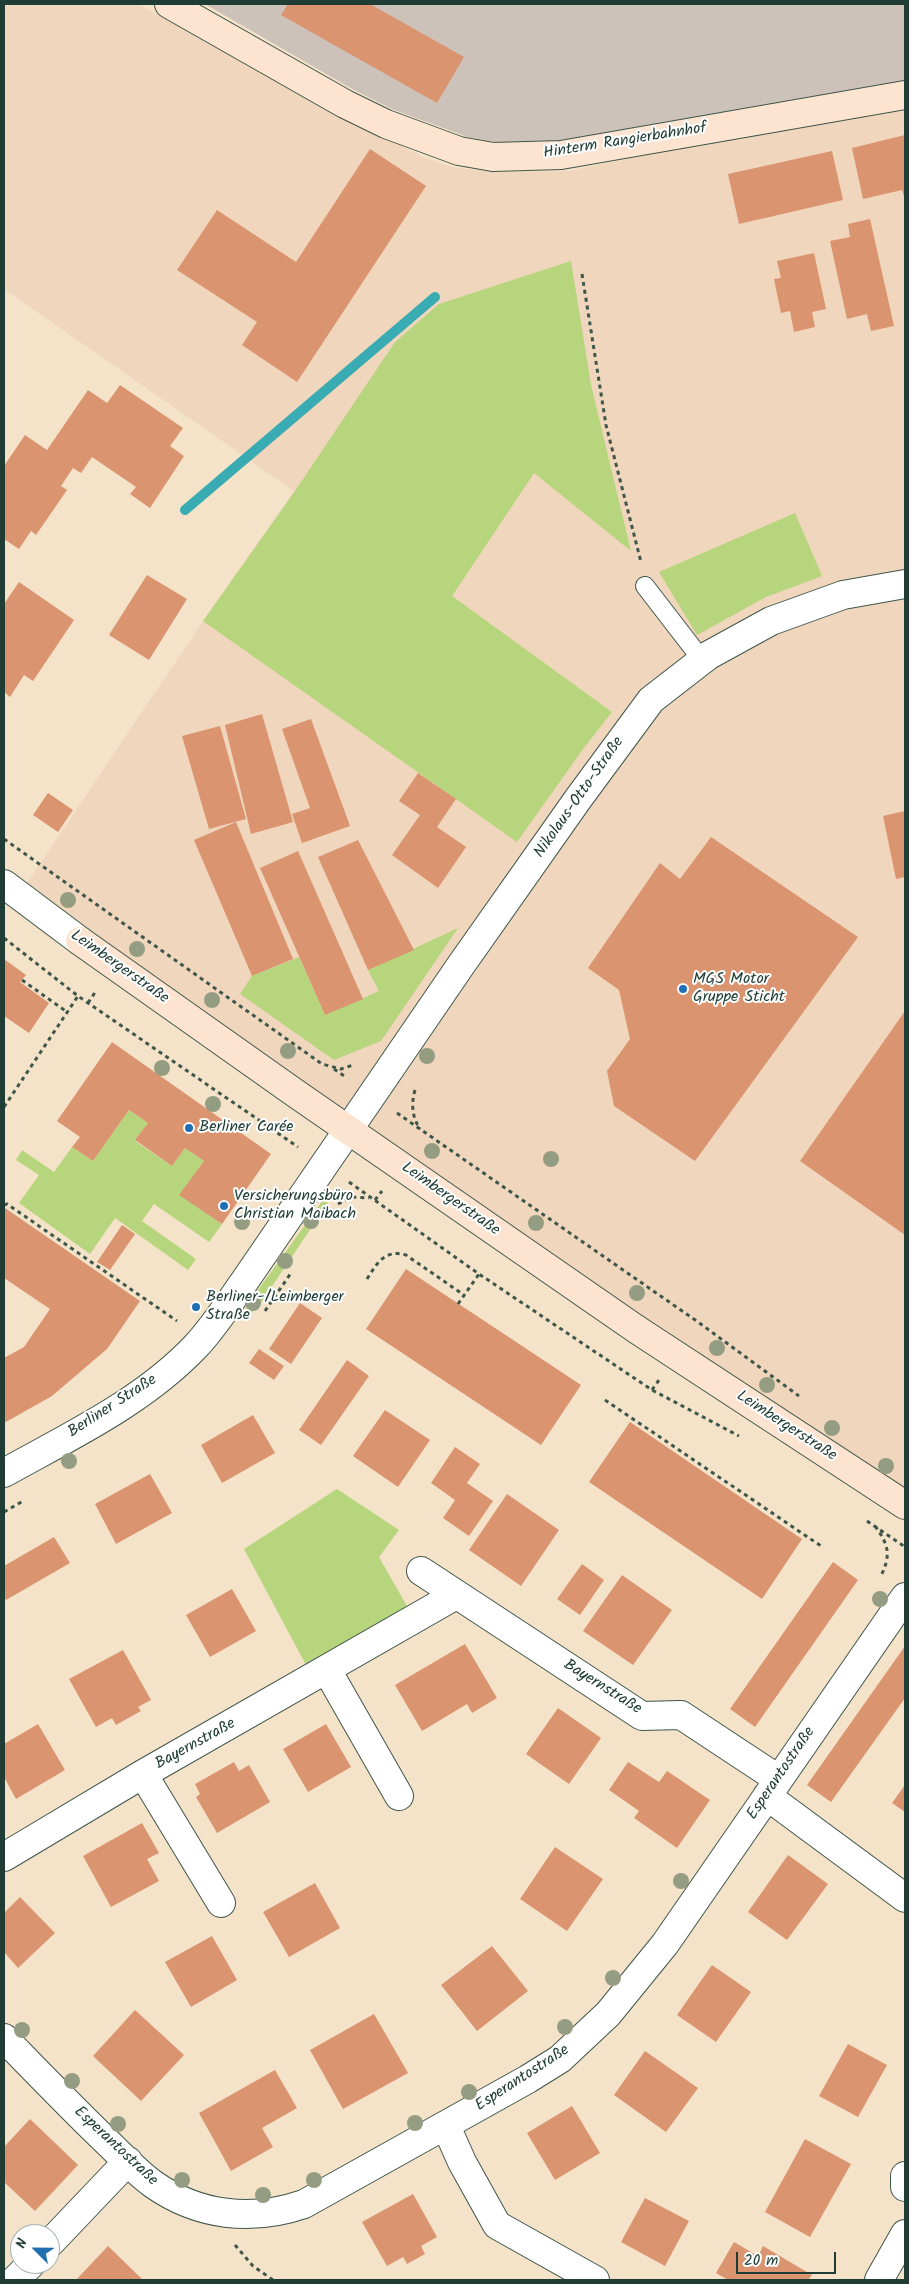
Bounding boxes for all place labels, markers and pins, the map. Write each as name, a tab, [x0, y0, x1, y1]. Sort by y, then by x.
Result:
place label: MGS Motor Gruppe Sticht	[693, 970, 785, 1008]
marker: MGS Motor Gruppe Sticht	[677, 983, 689, 995]
place label: Berliner Carée	[199, 1118, 293, 1138]
marker: Berliner Carée	[183, 1122, 195, 1134]
place label: Versicherungsbüro Christian Maibach	[234, 1187, 356, 1225]
marker: Versicherungsbüro Christian Maibach	[218, 1200, 230, 1212]
place label: Berliner-/Leimberger Straße	[206, 1288, 344, 1326]
marker: Berliner-/Leimberger Straße	[190, 1301, 202, 1313]

